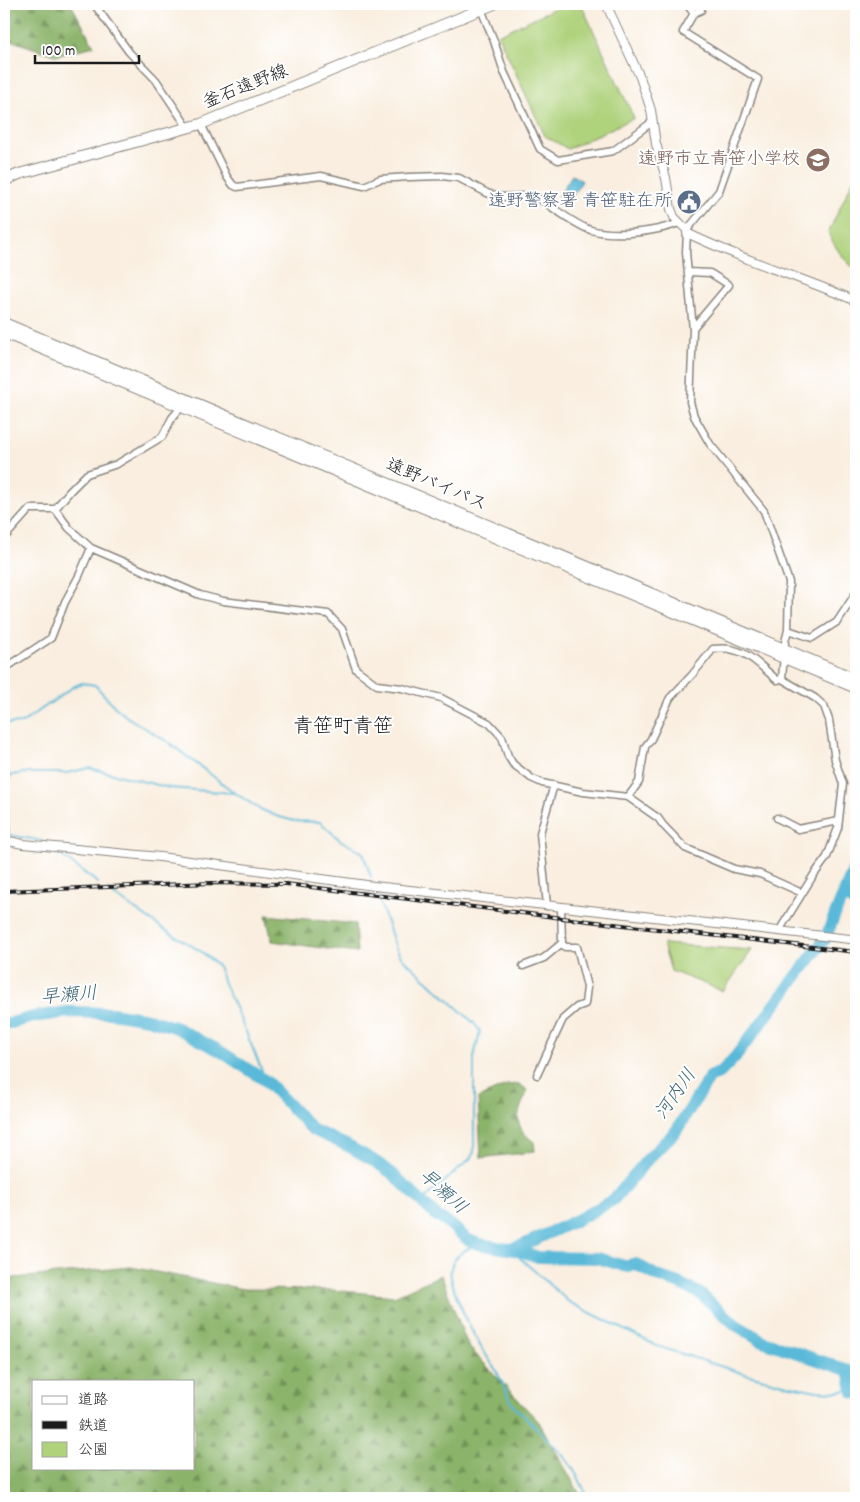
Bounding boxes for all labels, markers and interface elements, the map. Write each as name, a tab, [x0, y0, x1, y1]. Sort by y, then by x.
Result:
scale bar	[35, 32, 139, 64]
text: 100 m	[42, 41, 75, 63]
street label: 釜石遠野線	[200, 60, 292, 116]
school or university icon: 遠野市立青笹小学校	[805, 147, 831, 173]
place label: 遠野市立青笹小学校	[638, 148, 800, 173]
public building icon: 遠野警察署 青笹駐在所	[676, 189, 702, 215]
place label: 遠野警察署 青笹駐在所	[488, 190, 672, 215]
street label: 遠野バイパス	[382, 453, 490, 519]
district label: 青笹町青笹	[293, 714, 393, 742]
water label: 早瀬川	[39, 981, 99, 1013]
water label: 河内川	[650, 1064, 704, 1126]
water label: 早瀬川	[412, 1164, 472, 1222]
legend	[32, 1380, 195, 1470]
text: 道路	[78, 1390, 108, 1412]
text: 鉄道	[78, 1416, 108, 1438]
text: 公園	[78, 1440, 108, 1462]

